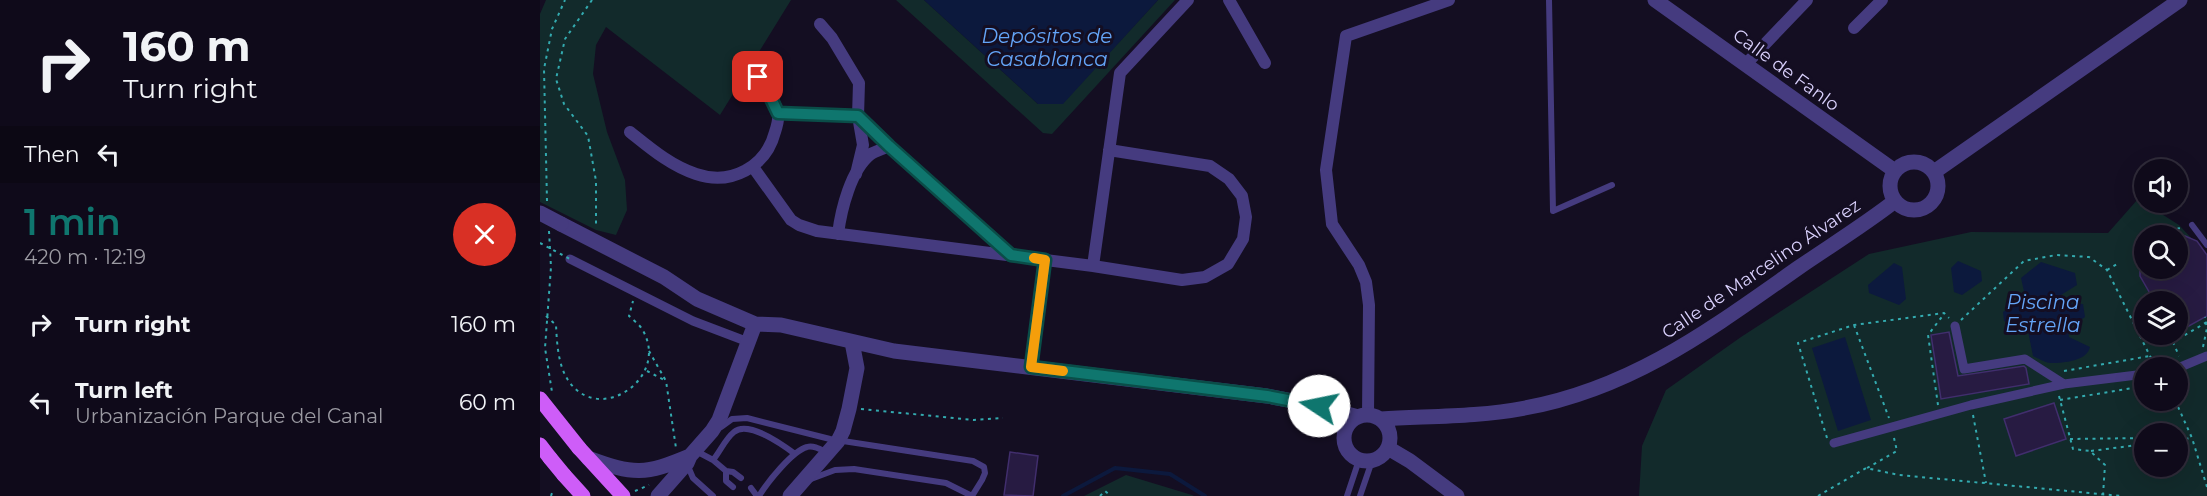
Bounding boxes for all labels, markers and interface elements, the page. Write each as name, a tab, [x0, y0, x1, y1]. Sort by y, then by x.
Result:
text: 160 m	[123, 20, 251, 72]
icon: right	[24, 24, 102, 102]
water label: Depósitos de Casablanca	[982, 24, 1112, 71]
street label: Calle de Fanlo	[1728, 24, 1844, 116]
pin	[732, 51, 783, 102]
icon: arrive	[741, 60, 774, 93]
text: Turn right	[123, 72, 258, 105]
icon: left	[92, 138, 125, 171]
text: Then	[24, 141, 80, 168]
map controls	[2134, 159, 2188, 477]
button: sound	[2134, 159, 2188, 213]
street label: Calle de Marcelino Álvarez	[1658, 194, 1864, 344]
text: 1 min	[24, 200, 121, 244]
button: close	[453, 203, 516, 266]
button: search	[2134, 225, 2188, 279]
text: 420 m · 12:19	[24, 245, 146, 269]
water label: Piscina Estrella	[2005, 290, 2081, 337]
button: layers	[2134, 291, 2188, 345]
icon: right	[24, 308, 57, 341]
text: Turn right	[75, 311, 190, 338]
text: 160 m	[451, 311, 516, 338]
button: +	[2134, 357, 2188, 411]
position arrow	[1287, 374, 1351, 438]
text: Turn left	[75, 377, 173, 404]
icon: left	[24, 386, 57, 419]
text: 60 m	[459, 389, 516, 416]
text: Urbanización Parque del Canal	[75, 404, 383, 428]
button: −	[2134, 423, 2188, 477]

